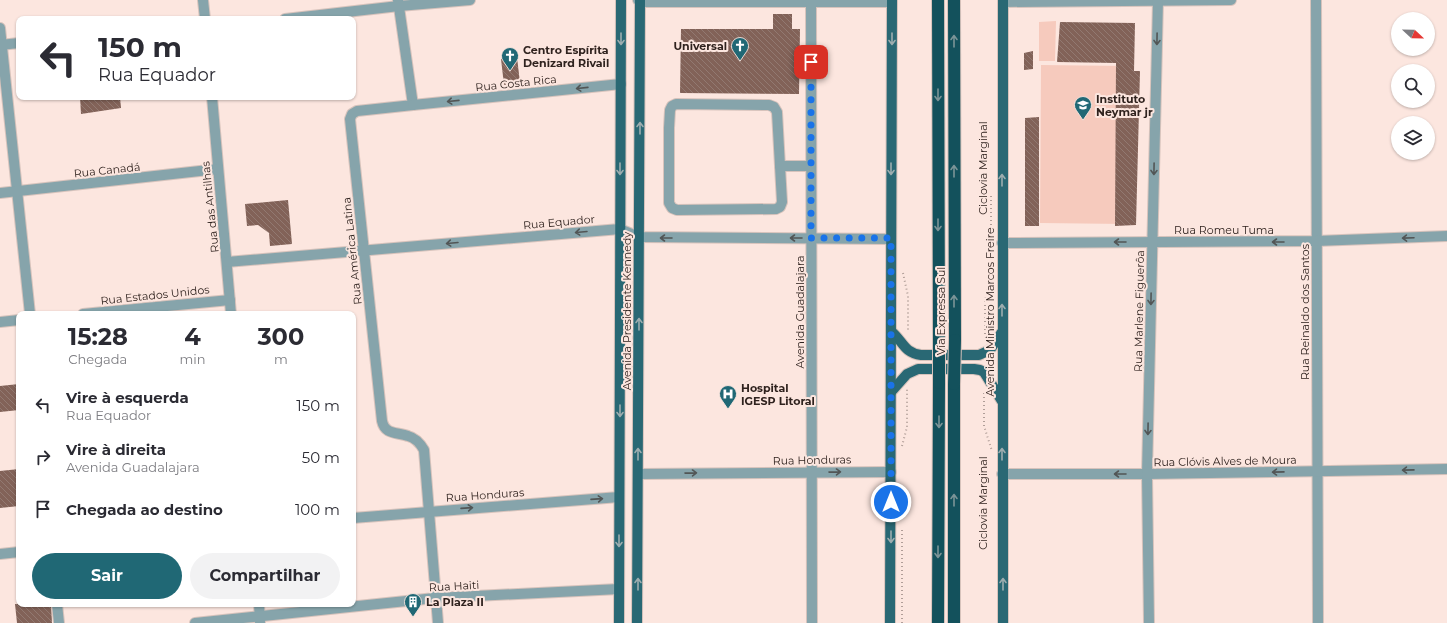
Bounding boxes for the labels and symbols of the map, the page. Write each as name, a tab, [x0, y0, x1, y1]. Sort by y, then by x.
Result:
north arrow	[1391, 12, 1435, 56]
one-way arrow	[617, 32, 625, 45]
one-way arrow	[888, 32, 896, 45]
one-way arrow	[1153, 32, 1161, 45]
one-way arrow	[950, 35, 958, 48]
church icon: Universal	[730, 36, 750, 61]
place label: Universal	[673, 39, 727, 53]
place label: Centro Espírita Denizard Rivail	[523, 43, 609, 70]
pin	[794, 45, 828, 79]
church icon: Centro Espírita Denizard Rivail	[500, 46, 520, 71]
street label: Rua Costa Rica	[475, 72, 557, 94]
one-way arrow	[576, 85, 589, 92]
one-way arrow	[934, 88, 942, 101]
place label: Instituto Neymar jr	[1096, 92, 1153, 119]
school or university icon: Instituto Neymar jr	[1073, 95, 1093, 120]
one-way arrow	[447, 98, 460, 105]
street label: Ciclovia Marginal	[976, 121, 990, 215]
one-way arrow	[636, 122, 644, 135]
street label: Rua Canadá	[73, 160, 141, 180]
street label: Rua das Antilhas	[198, 160, 222, 253]
one-way arrow	[617, 162, 624, 175]
one-way arrow	[887, 162, 895, 175]
one-way arrow	[1150, 162, 1158, 175]
one-way arrow	[950, 165, 958, 178]
one-way arrow	[998, 174, 1006, 187]
street label: Rua América Latina	[339, 197, 365, 305]
street label: Rua Equador	[522, 212, 596, 232]
one-way arrow	[934, 218, 942, 231]
street label: Rua Romeu Tuma	[1174, 223, 1274, 237]
street label: Avenida Ministro Marcos Freire	[983, 227, 997, 397]
one-way arrow	[575, 228, 588, 235]
street label: Avenida Presidente Kennedy	[620, 232, 634, 390]
one-way arrow	[660, 234, 673, 242]
one-way arrow	[790, 234, 803, 242]
one-way arrow	[1402, 234, 1415, 242]
one-way arrow	[1114, 238, 1127, 246]
one-way arrow	[1272, 238, 1285, 246]
one-way arrow	[446, 239, 459, 246]
street label: Rua Reinaldo dos Santos	[1298, 243, 1312, 380]
street label: Rua Marlene Figuerôa	[1131, 250, 1147, 372]
street label: Avenida Guadalajara	[793, 255, 807, 369]
street label: Via Expressa Sul	[934, 267, 948, 355]
street label: Rua Estados Unidos	[100, 282, 211, 308]
one-way arrow	[1147, 292, 1155, 305]
one-way arrow	[950, 295, 958, 308]
one-way arrow	[998, 304, 1006, 317]
one-way arrow	[635, 318, 643, 331]
place label: Hospital IGESP Litoral	[741, 381, 815, 408]
hospital icon: Hospital IGESP Litoral	[718, 384, 738, 409]
one-way arrow	[616, 404, 624, 417]
one-way arrow	[935, 415, 943, 428]
one-way arrow	[1144, 422, 1152, 435]
one-way arrow	[634, 448, 642, 461]
one-way arrow	[998, 448, 1006, 461]
street label: Rua Honduras	[773, 452, 852, 468]
street label: Rua Clóvis Alves de Moura	[1153, 453, 1297, 469]
street label: Ciclovia Marginal	[976, 456, 990, 550]
one-way arrow	[1402, 466, 1415, 474]
one-way arrow	[828, 468, 841, 476]
one-way arrow	[1272, 468, 1285, 476]
one-way arrow	[684, 469, 697, 477]
one-way arrow	[1114, 470, 1127, 478]
position arrow	[870, 481, 912, 523]
street label: Rua Honduras	[445, 485, 525, 505]
one-way arrow	[950, 494, 958, 507]
one-way arrow	[590, 495, 603, 502]
one-way arrow	[460, 505, 473, 512]
one-way arrow	[887, 530, 895, 543]
one-way arrow	[615, 534, 623, 547]
one-way arrow	[934, 545, 942, 558]
street label: Rua Haiti	[428, 578, 480, 594]
one-way arrow	[634, 578, 642, 591]
one-way arrow	[999, 578, 1007, 591]
building icon: La Plaza II	[403, 592, 423, 617]
place label: La Plaza II	[426, 595, 484, 609]

